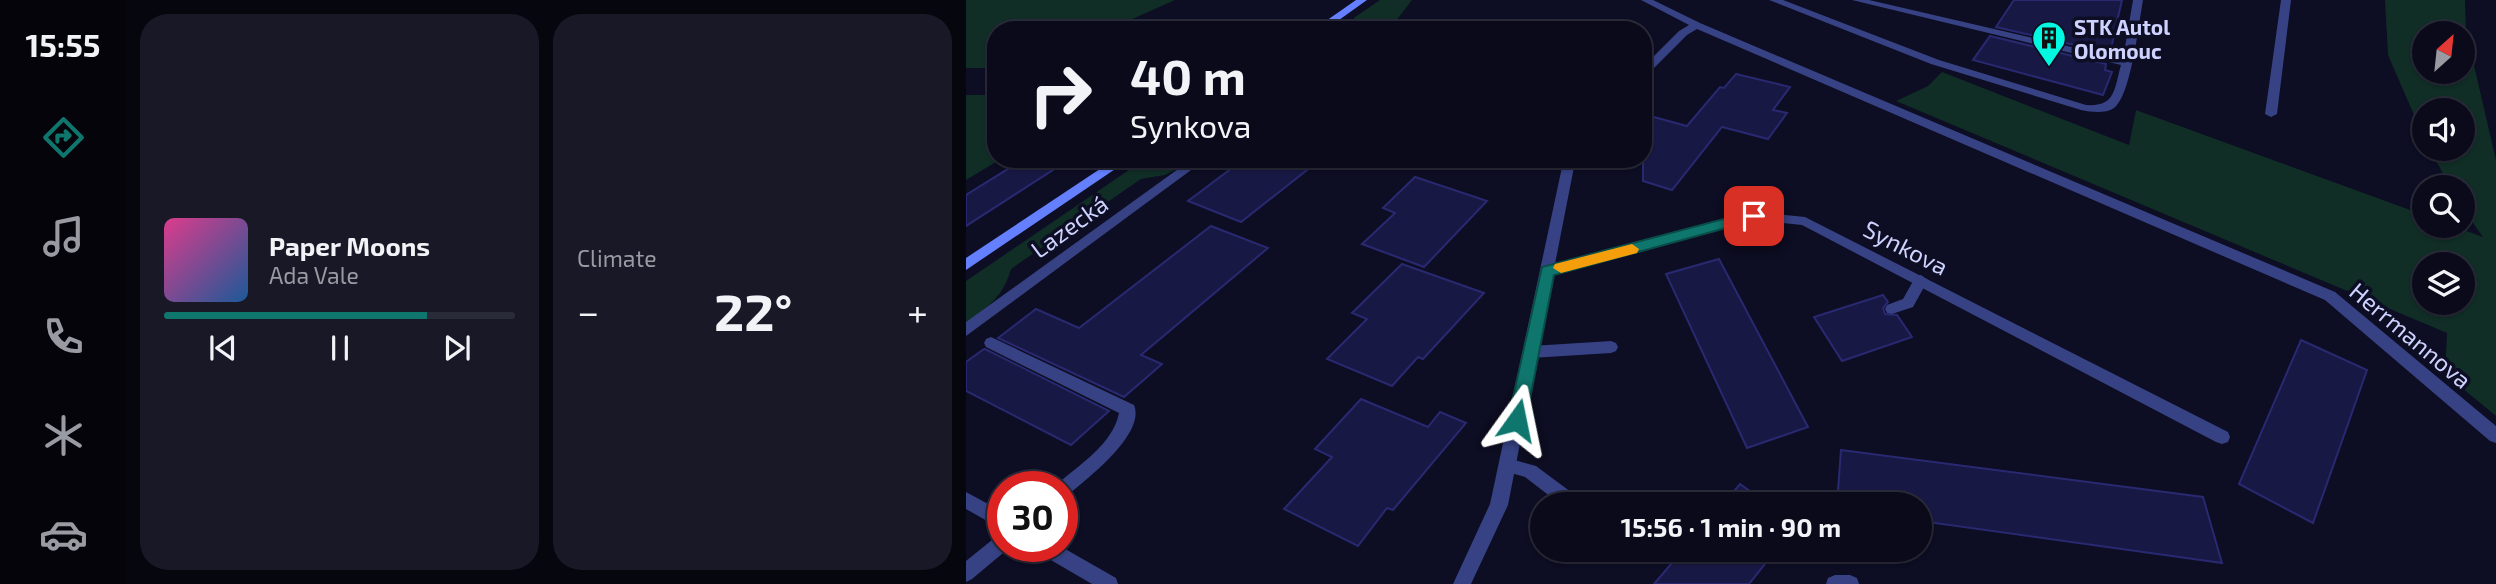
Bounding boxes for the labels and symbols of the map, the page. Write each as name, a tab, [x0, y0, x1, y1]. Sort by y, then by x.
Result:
place label: STK Autol Olomouc	[2074, 14, 2170, 63]
building icon: STK Autol Olomouc	[2030, 19, 2068, 68]
north arrow	[2412, 21, 2474, 84]
pin	[1724, 186, 1784, 246]
street label: Lazecká	[1025, 188, 1113, 264]
street label: Synkova	[1859, 213, 1953, 281]
street label: Herrmannova	[2344, 276, 2478, 394]
position arrow	[1480, 383, 1554, 457]
speed limit sign: 30	[987, 471, 1078, 562]

